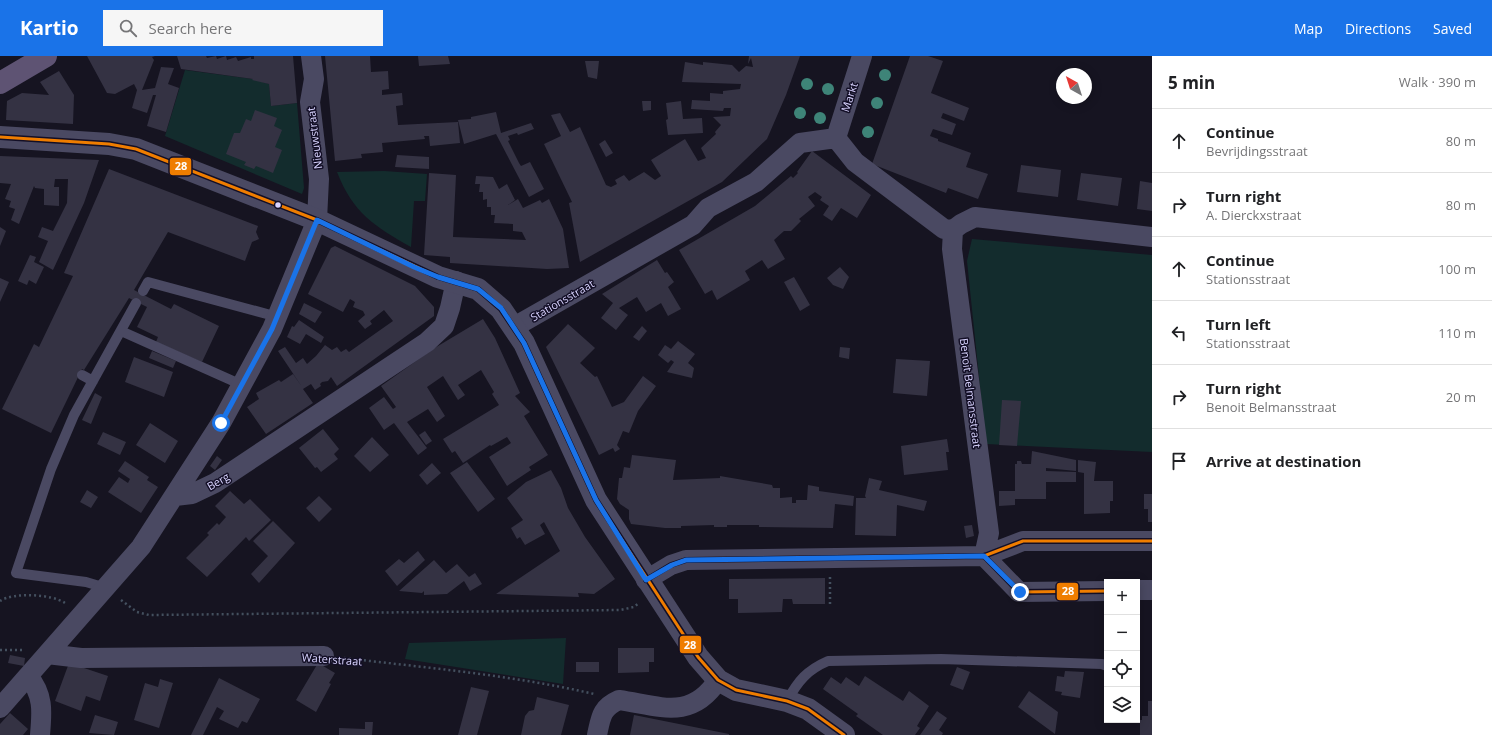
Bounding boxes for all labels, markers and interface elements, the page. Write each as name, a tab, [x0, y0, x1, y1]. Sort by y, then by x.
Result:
search box	[103, 10, 383, 46]
text: Kartio	[20, 15, 79, 41]
icon: search	[117, 17, 139, 39]
text: Search here	[149, 18, 232, 38]
text: Map	[1294, 19, 1323, 38]
text: Directions	[1345, 19, 1411, 38]
text: Saved	[1433, 19, 1472, 38]
north arrow	[1056, 68, 1092, 104]
text: 5 min	[1168, 71, 1215, 94]
text: Walk · 390 m	[1399, 73, 1476, 91]
street label: Markt	[837, 80, 861, 114]
street label: Nieuwstraat	[303, 106, 325, 170]
text: Continue	[1206, 122, 1274, 142]
icon: ahead	[1168, 130, 1190, 152]
text: 80 m	[1446, 132, 1476, 150]
text: Bevrijdingsstraat	[1206, 142, 1308, 160]
line badge: 28	[169, 157, 192, 176]
text: 28	[175, 158, 187, 173]
text: Turn right	[1206, 186, 1281, 206]
icon: right	[1168, 194, 1190, 216]
text: 80 m	[1446, 196, 1476, 214]
unlabelled marker	[273, 200, 283, 210]
text: A. Dierckxstraat	[1206, 206, 1301, 224]
text: Continue	[1206, 250, 1274, 270]
icon: ahead	[1168, 258, 1190, 280]
text: 100 m	[1438, 260, 1476, 278]
text: Stationsstraat	[1206, 270, 1290, 288]
street label: Stationsstraat	[527, 276, 597, 324]
text: Turn left	[1206, 314, 1271, 334]
icon: left	[1168, 322, 1190, 344]
text: 110 m	[1438, 324, 1476, 342]
text: Stationsstraat	[1206, 334, 1290, 352]
street label: Benoit Belmansstraat	[957, 337, 985, 449]
text: Turn right	[1206, 378, 1281, 398]
icon: right	[1168, 386, 1190, 408]
text: 20 m	[1446, 388, 1476, 406]
text: Benoit Belmansstraat	[1206, 398, 1336, 416]
route start	[212, 414, 230, 432]
icon: arrive	[1168, 450, 1190, 472]
text: Arrive at destination	[1206, 451, 1361, 471]
street label: Berg	[204, 469, 232, 493]
map controls	[1104, 579, 1140, 723]
button: +	[1104, 579, 1140, 615]
line badge: 28	[1056, 582, 1079, 601]
route end	[1011, 583, 1029, 601]
text: 28	[1062, 583, 1074, 598]
button: −	[1104, 615, 1140, 651]
line badge: 28	[679, 635, 702, 654]
text: 28	[684, 637, 696, 652]
street label: Waterstraat	[301, 649, 363, 669]
button: locate	[1104, 651, 1140, 687]
button: layers	[1104, 687, 1140, 723]

